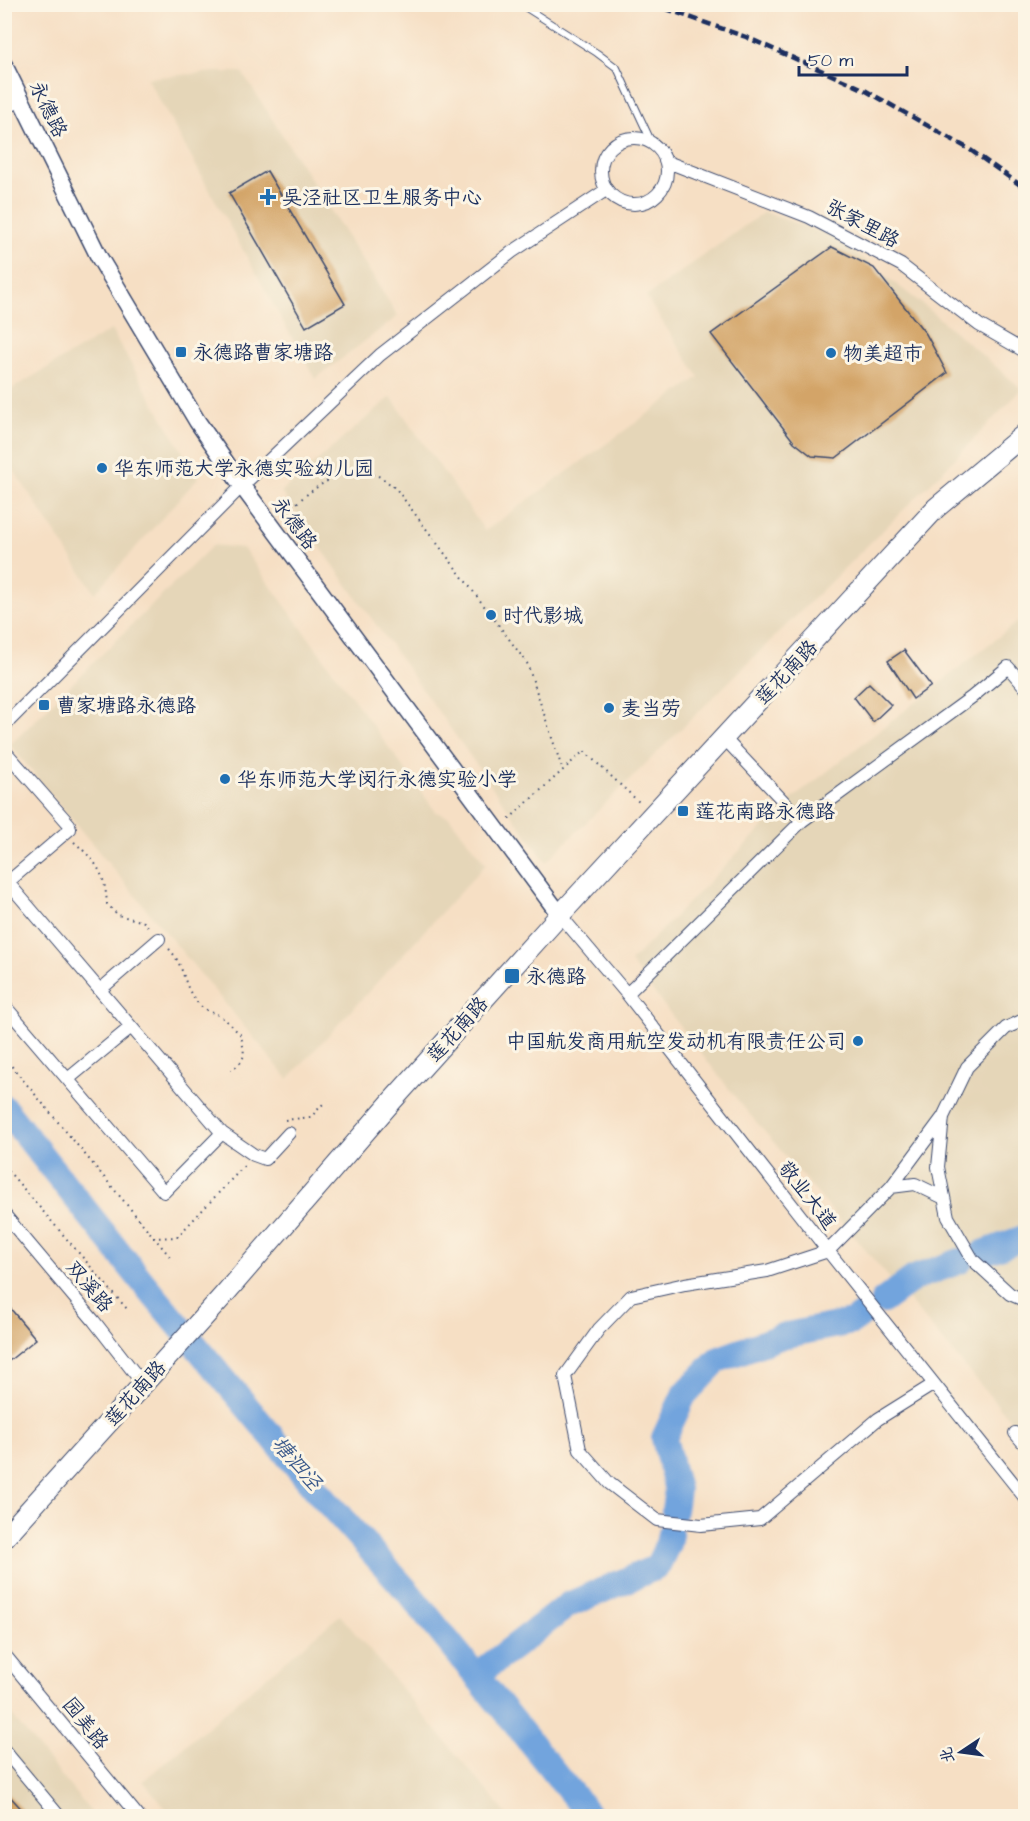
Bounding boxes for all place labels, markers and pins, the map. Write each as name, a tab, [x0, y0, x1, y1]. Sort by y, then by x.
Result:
place label: 吴泾社区卫生服务中心	[282, 184, 482, 212]
marker: 吴泾社区卫生服务中心	[259, 188, 277, 206]
place label: 永德路曹家塘路	[193, 339, 334, 367]
place label: 物美超市	[843, 340, 923, 368]
marker: 永德路曹家塘路	[174, 345, 188, 359]
marker: 物美超市	[824, 346, 838, 360]
place label: 华东师范大学永德实验幼儿园	[114, 455, 374, 483]
marker: 华东师范大学永德实验幼儿园	[95, 461, 109, 475]
place label: 时代影城	[503, 602, 583, 630]
marker: 时代影城	[484, 608, 498, 622]
place label: 曹家塘路永德路	[56, 692, 197, 720]
place label: 麦当劳	[621, 695, 681, 723]
marker: 曹家塘路永德路	[37, 698, 51, 712]
marker: 麦当劳	[602, 701, 616, 715]
place label: 华东师范大学闵行永德实验小学	[237, 766, 517, 794]
marker: 华东师范大学闵行永德实验小学	[218, 772, 232, 786]
place label: 莲花南路永德路	[695, 798, 836, 826]
marker: 莲花南路永德路	[676, 804, 690, 818]
place label: 永德路	[526, 963, 587, 991]
marker: 永德路	[503, 967, 521, 985]
place label: 中国航发商用航空发动机有限责任公司	[506, 1028, 846, 1056]
marker: 中国航发商用航空发动机有限责任公司	[851, 1034, 865, 1048]

